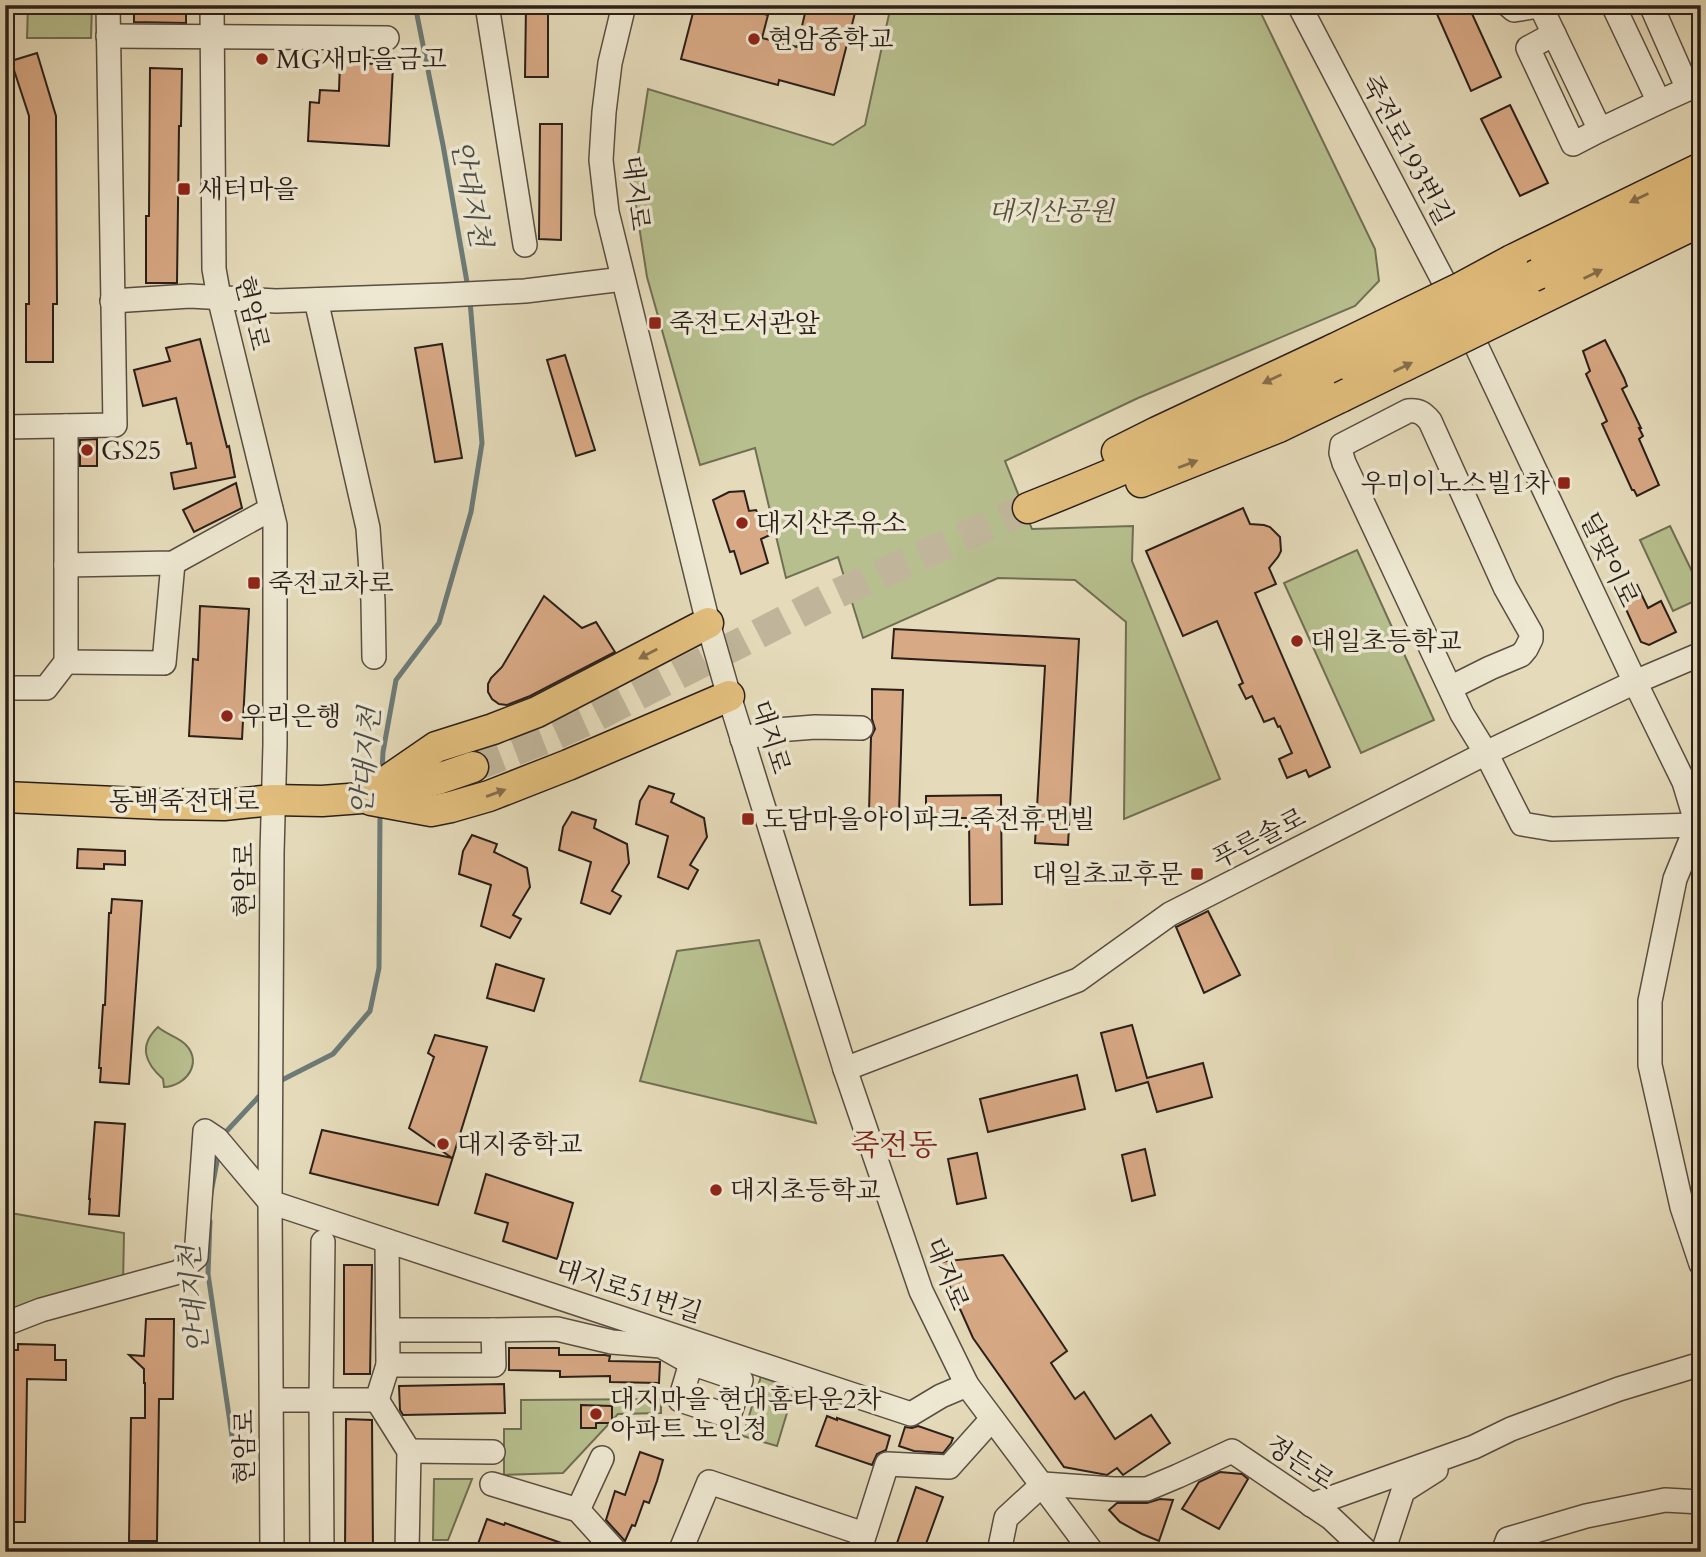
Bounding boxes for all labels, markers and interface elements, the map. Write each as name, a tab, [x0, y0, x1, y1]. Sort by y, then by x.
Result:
place label: 현암중학교	[768, 22, 894, 57]
marker: 현암중학교	[746, 31, 762, 47]
place label: MG새마을금고	[276, 42, 447, 77]
marker: MG새마을금고	[254, 51, 270, 67]
street label: 죽전로193번길	[1353, 69, 1461, 231]
water label: 안대지천	[442, 137, 500, 253]
street label: 대지로	[614, 153, 658, 233]
place label: 새터마을	[198, 172, 298, 207]
marker: 새터마을	[176, 181, 192, 197]
one-way arrow	[1629, 192, 1649, 203]
park label: 대지산공원	[988, 194, 1116, 229]
one-way arrow	[1583, 268, 1603, 280]
street label: 현암로	[226, 272, 278, 354]
place label: 죽전도서관앞	[669, 306, 821, 341]
marker: 죽전도서관앞	[647, 315, 663, 331]
one-way arrow	[1392, 361, 1413, 372]
one-way arrow	[1262, 373, 1283, 384]
place label: GS25	[101, 433, 161, 468]
marker: GS25	[79, 442, 95, 458]
one-way arrow	[1178, 459, 1199, 470]
place label: 우미이노스빌1차	[1361, 466, 1550, 501]
marker: 우미이노스빌1차	[1556, 475, 1572, 491]
place label: 대지산주유소	[756, 506, 907, 541]
street label: 달맞이로	[1572, 507, 1646, 613]
marker: 대지산주유소	[734, 515, 750, 531]
place label: 죽전교차로	[268, 566, 394, 601]
marker: 죽전교차로	[246, 575, 262, 591]
place label: 대일초등학교	[1311, 624, 1462, 659]
marker: 대일초등학교	[1289, 633, 1305, 649]
one-way arrow	[638, 649, 658, 660]
street label: 대지로	[743, 696, 799, 778]
place label: 우리은행	[241, 699, 341, 734]
water label: 안대지천	[342, 704, 390, 817]
marker: 우리은행	[219, 708, 235, 724]
street label: 동백죽전대로	[109, 784, 259, 819]
one-way arrow	[486, 787, 507, 798]
street label: 푸른솔로	[1206, 800, 1312, 876]
place label: 도담마을아이파크.죽전휴먼빌	[762, 802, 1095, 837]
marker: 도담마을아이파크.죽전휴먼빌	[740, 811, 756, 827]
street label: 현암로	[227, 842, 262, 918]
place label: 대일초교후문	[1032, 857, 1183, 892]
marker: 대일초교후문	[1189, 866, 1205, 882]
district label: 죽전동	[851, 1125, 937, 1166]
place label: 대지중학교	[457, 1127, 583, 1162]
marker: 대지중학교	[435, 1136, 451, 1152]
place label: 대지초등학교	[730, 1173, 881, 1208]
marker: 대지초등학교	[708, 1182, 724, 1198]
street label: 대지로	[917, 1233, 977, 1315]
water label: 안대지천	[170, 1242, 218, 1355]
street label: 대지로51번길	[551, 1251, 707, 1331]
place label: 대지마을 현대홈타운2차 아파트 노인정	[610, 1382, 881, 1447]
marker: 대지마을 현대홈타운2차 아파트 노인정	[588, 1406, 604, 1422]
street label: 현암로	[227, 1409, 262, 1485]
street label: 정든로	[1259, 1427, 1341, 1499]

